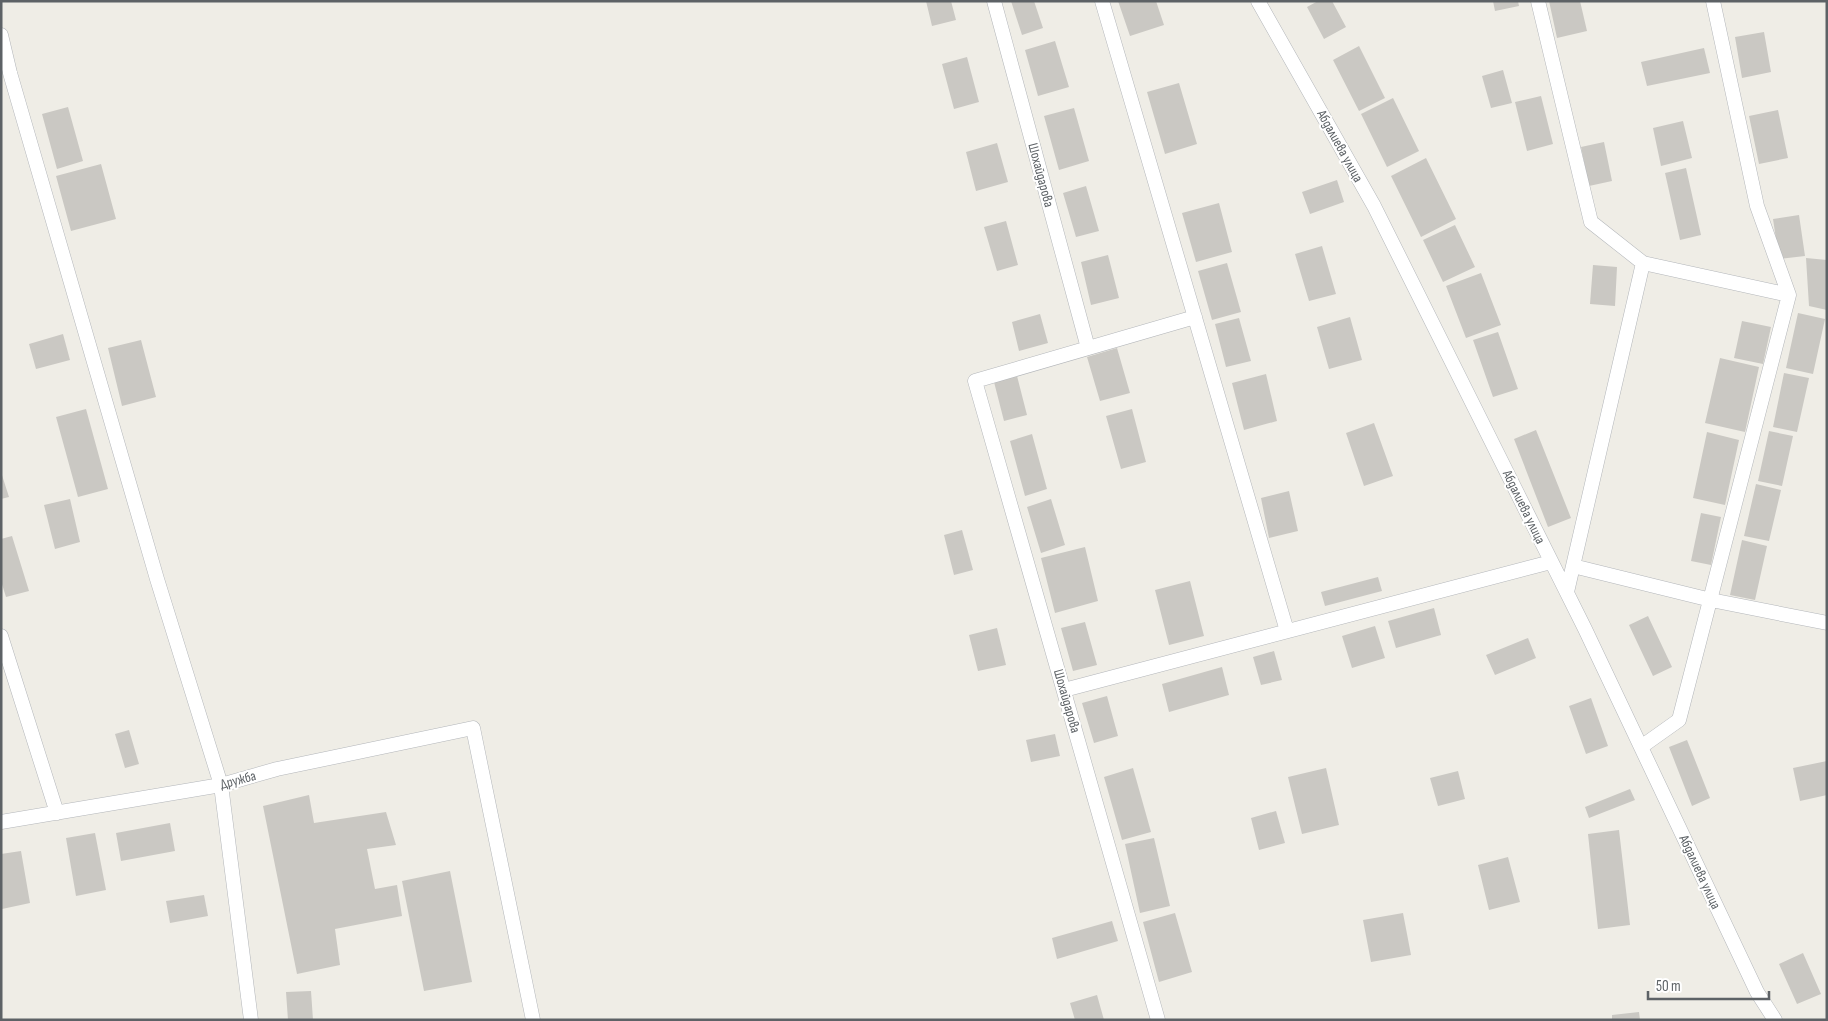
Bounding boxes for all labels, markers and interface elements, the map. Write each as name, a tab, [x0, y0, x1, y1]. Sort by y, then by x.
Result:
street label: Абдалиева улица	[1313, 106, 1367, 185]
street label: Шохайдарова	[1024, 141, 1058, 209]
street label: Абдалиева улица	[1498, 466, 1549, 547]
street label: Шохайдарова	[1050, 667, 1084, 735]
street label: Дружба	[218, 767, 258, 793]
street label: Абдалиева улица	[1675, 831, 1725, 912]
scale bar	[1648, 968, 1769, 1000]
text: 50 m	[1656, 977, 1681, 996]

